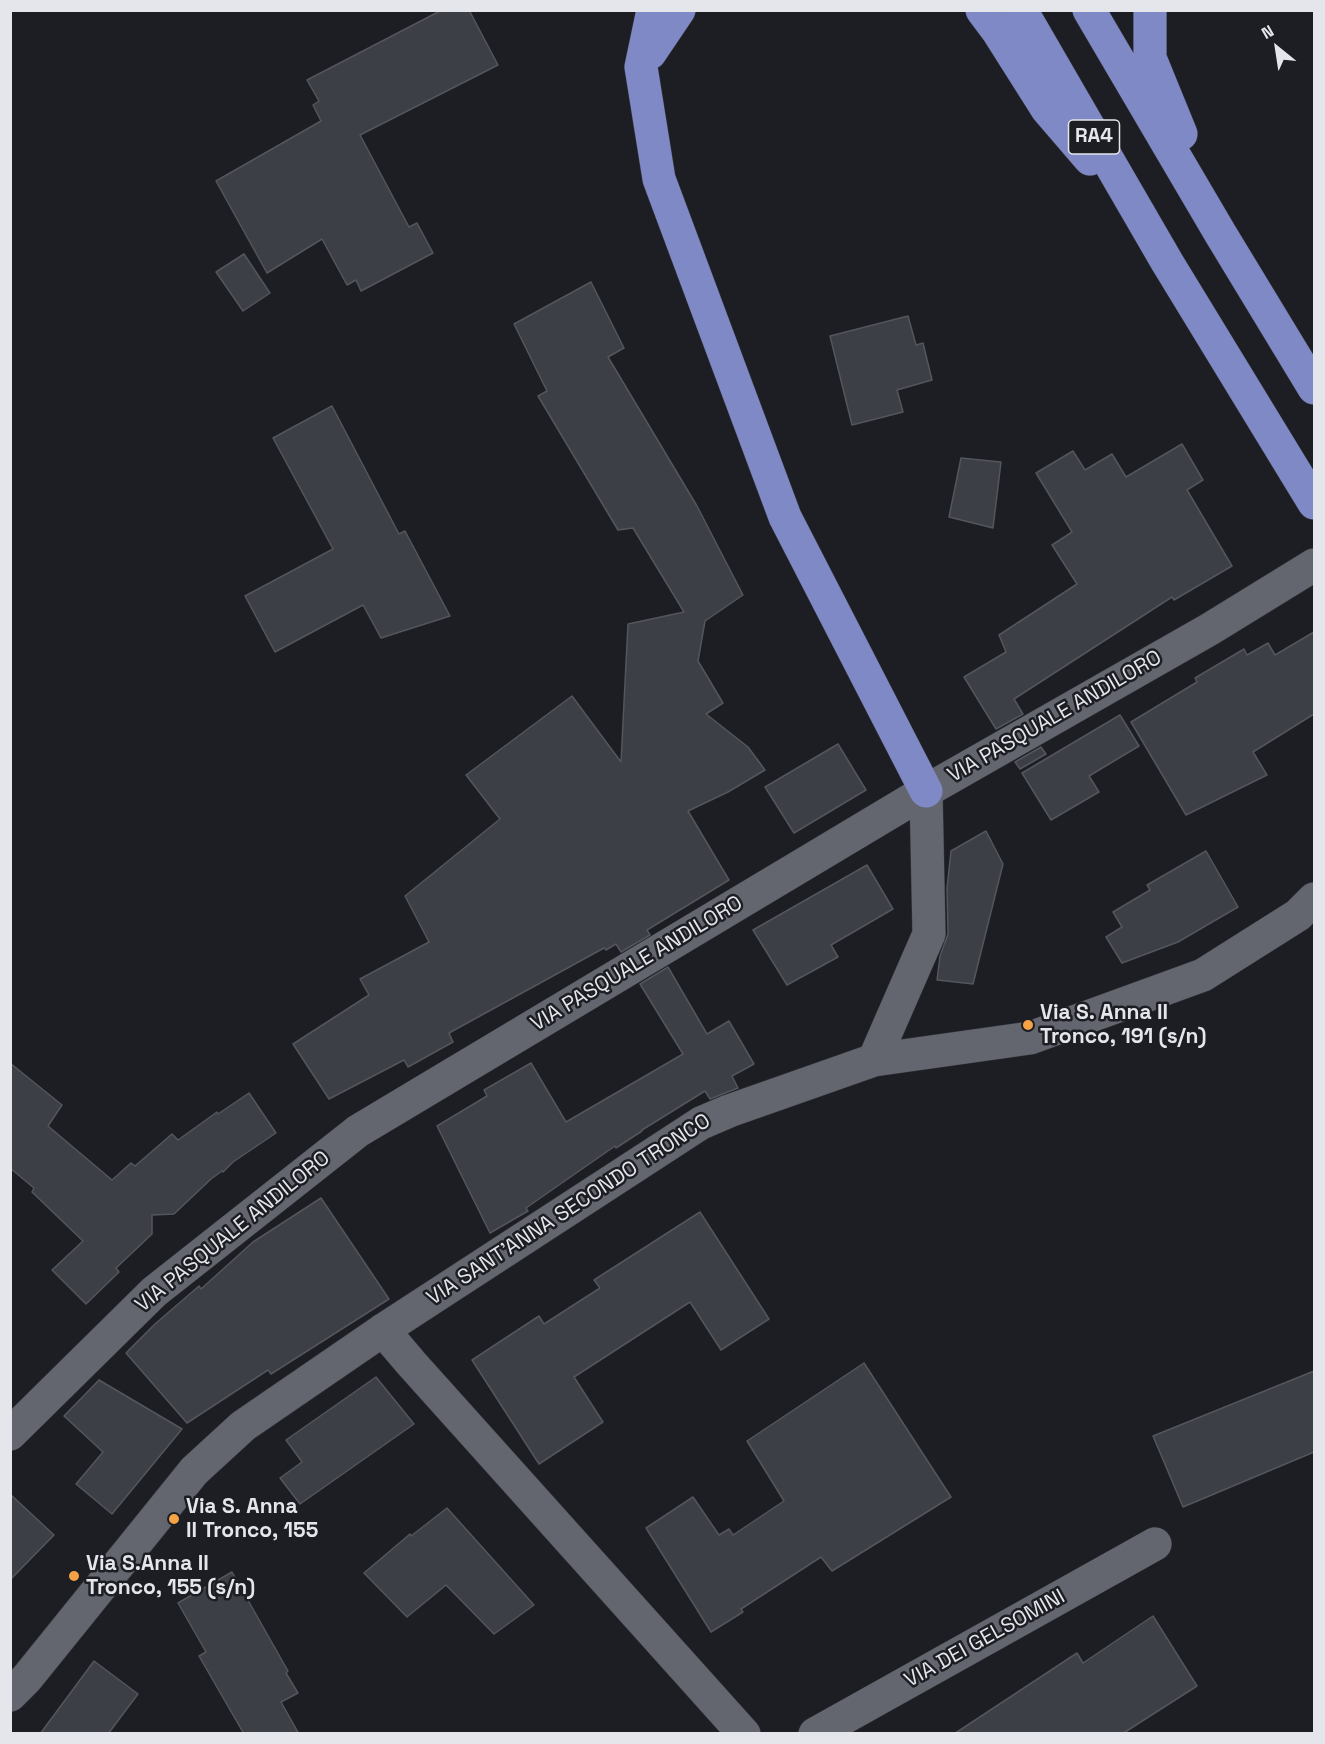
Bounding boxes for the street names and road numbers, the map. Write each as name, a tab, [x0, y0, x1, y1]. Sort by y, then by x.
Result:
road number: RA4	[1068, 120, 1120, 154]
street label: VIA PASQUALE ANDILORO	[944, 645, 1166, 789]
street label: VIA PASQUALE ANDILORO	[527, 891, 747, 1037]
street label: VIA SANT'ANNA SECONDO TRONCO	[423, 1109, 715, 1311]
street label: VIA PASQUALE ANDILORO	[131, 1146, 335, 1318]
street label: VIA DEI GELSOMINI	[900, 1584, 1070, 1694]

